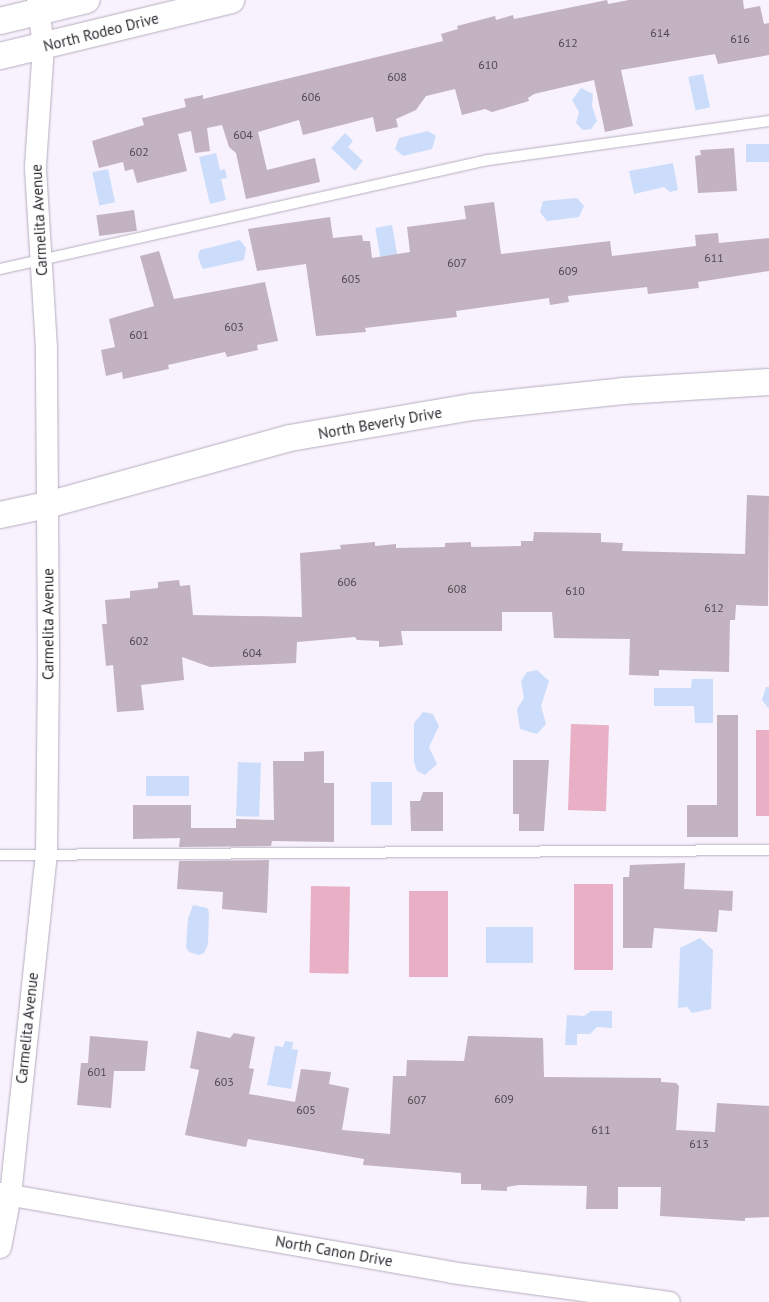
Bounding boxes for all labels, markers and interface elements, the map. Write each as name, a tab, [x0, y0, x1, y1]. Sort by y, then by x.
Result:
street label: North Rodeo Drive	[41, 9, 161, 55]
house number: 614	[650, 26, 670, 40]
house number: 616	[730, 32, 750, 46]
house number: 612	[558, 36, 578, 50]
house number: 610	[478, 58, 498, 72]
house number: 608	[387, 70, 407, 84]
house number: 606	[301, 90, 321, 104]
house number: 604	[233, 128, 253, 142]
house number: 602	[129, 145, 149, 159]
street label: Carmelita Avenue	[27, 163, 51, 277]
house number: 611	[704, 251, 724, 265]
house number: 607	[447, 256, 467, 270]
house number: 609	[558, 264, 578, 278]
house number: 605	[341, 272, 361, 286]
house number: 603	[224, 320, 244, 334]
house number: 601	[129, 328, 149, 342]
street label: North Beverly Drive	[316, 403, 444, 443]
street label: Carmelita Avenue	[39, 568, 57, 680]
house number: 606	[337, 575, 357, 589]
house number: 608	[447, 582, 467, 596]
house number: 610	[565, 584, 585, 598]
house number: 612	[704, 601, 724, 615]
house number: 602	[129, 634, 149, 648]
house number: 604	[242, 646, 262, 660]
street label: Carmelita Avenue	[12, 971, 42, 1085]
house number: 601	[87, 1065, 107, 1079]
house number: 603	[214, 1075, 234, 1089]
house number: 609	[494, 1092, 514, 1106]
house number: 607	[407, 1093, 427, 1107]
house number: 605	[296, 1103, 316, 1117]
house number: 611	[591, 1123, 611, 1137]
house number: 613	[689, 1137, 709, 1151]
street label: North Canon Drive	[274, 1232, 394, 1270]

